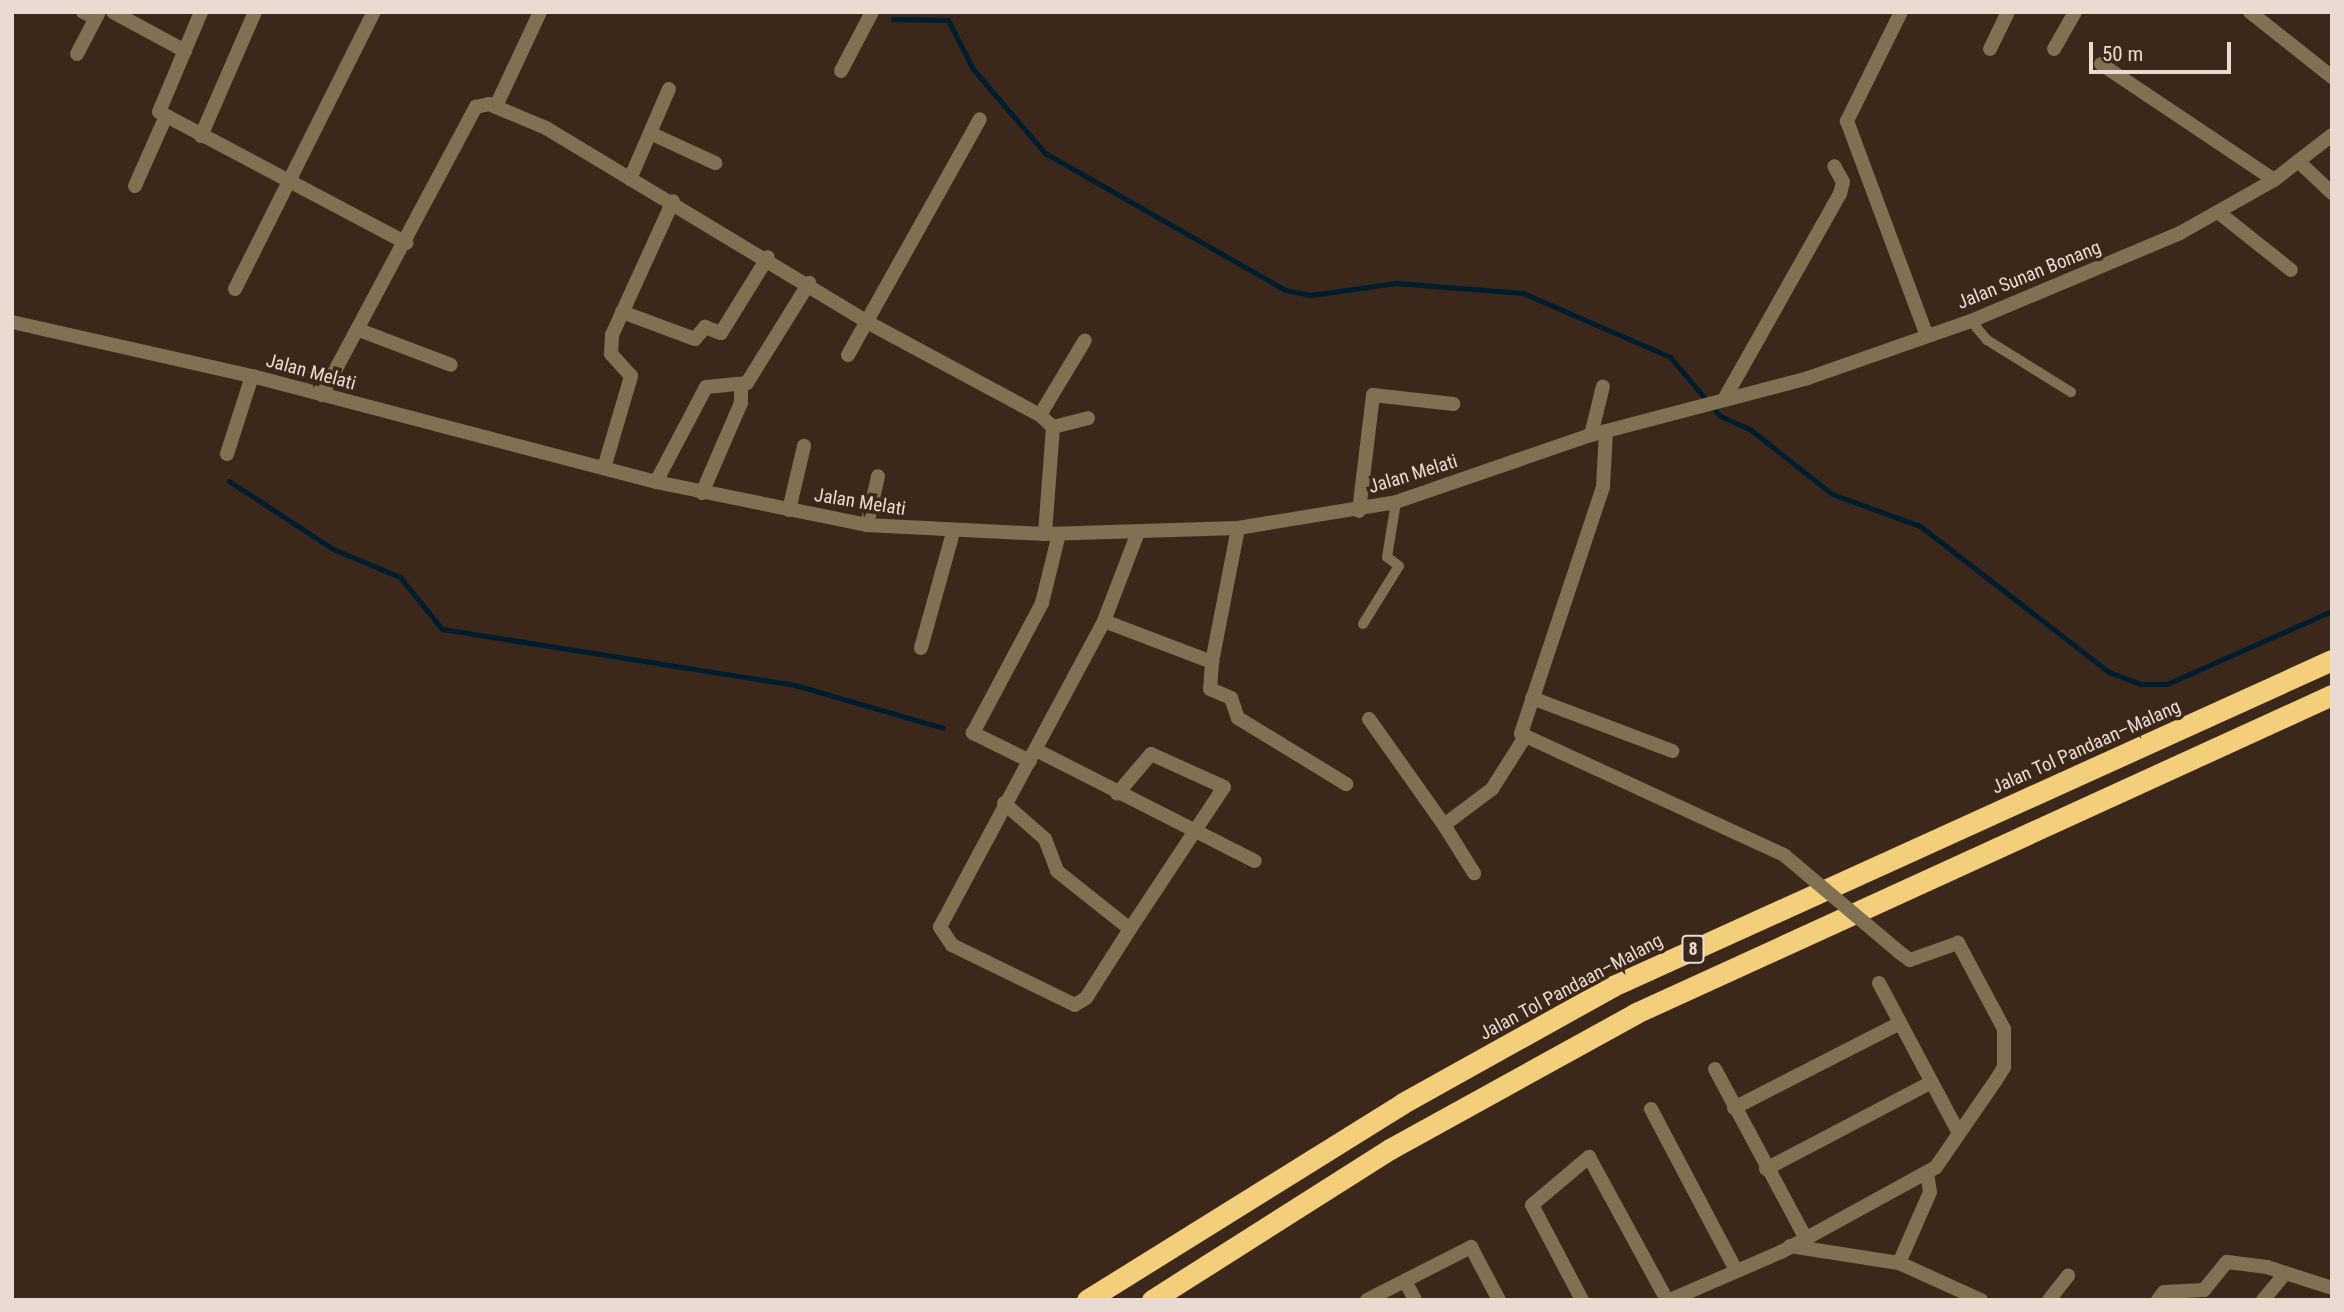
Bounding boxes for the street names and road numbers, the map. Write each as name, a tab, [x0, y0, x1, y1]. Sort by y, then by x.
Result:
street label: Jalan Sunan Bonang	[1954, 236, 2104, 314]
street label: Jalan Melati	[264, 349, 358, 395]
street label: Jalan Melati	[1366, 450, 1460, 498]
street label: Jalan Melati	[813, 484, 907, 520]
street label: Jalan Tol Pandaan–Malang	[1988, 695, 2184, 799]
street label: Jalan Tol Pandaan–Malang	[1475, 929, 1667, 1045]
road number: 8	[1681, 934, 1705, 964]

